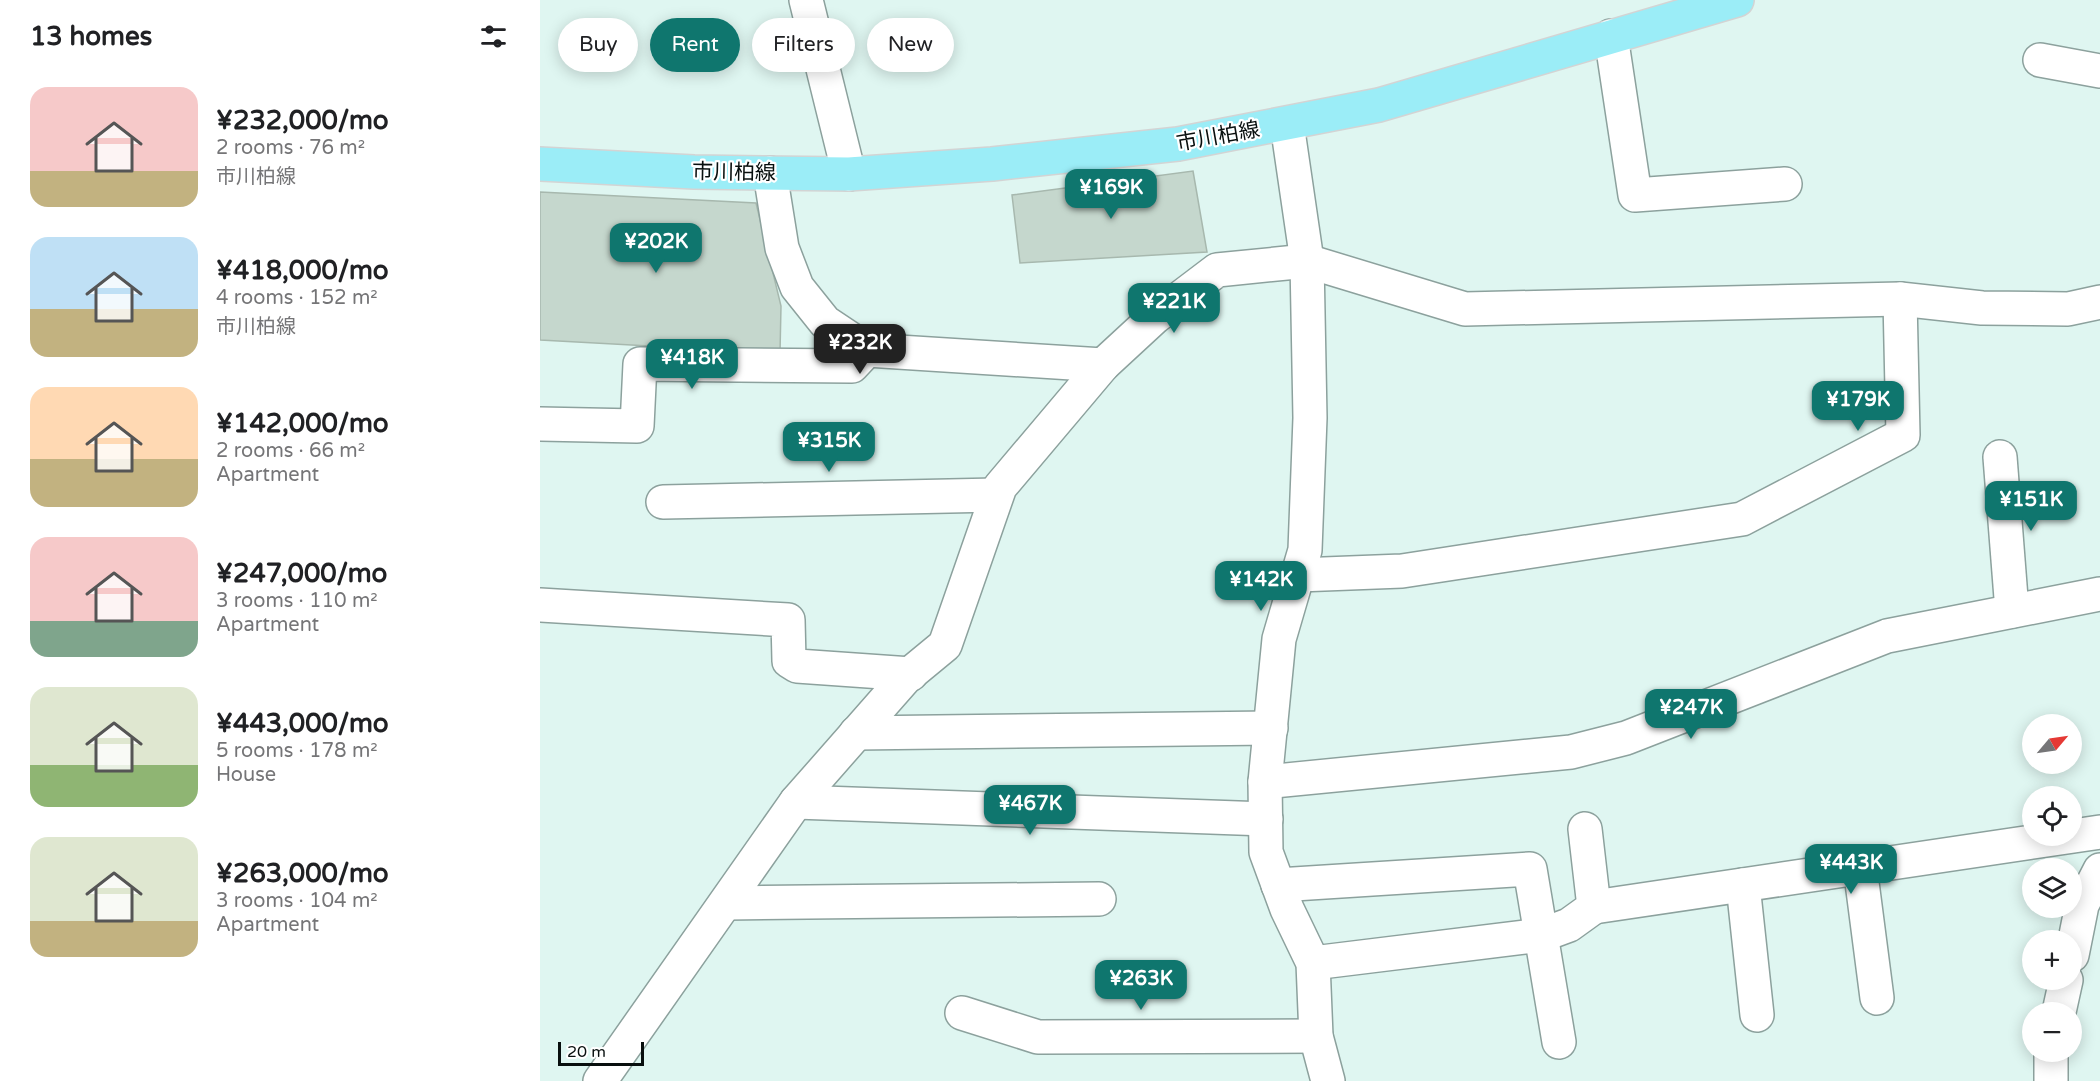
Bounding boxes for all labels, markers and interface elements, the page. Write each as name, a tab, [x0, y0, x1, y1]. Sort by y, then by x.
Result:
chip: Buy	[558, 18, 638, 72]
chip: Rent	[650, 18, 740, 72]
chip: Filters	[752, 18, 855, 72]
chip: New	[867, 18, 954, 72]
icon: filters	[477, 20, 510, 53]
text: 13 homes	[30, 21, 152, 52]
text: ¥232,000/mo	[216, 105, 389, 136]
icon: home	[78, 111, 150, 183]
street label: 市川柏線	[1175, 117, 1262, 156]
text: 2 rooms · 76 m²	[216, 136, 365, 160]
street label: 市川柏線	[692, 159, 776, 186]
text: 市川柏線	[216, 165, 296, 189]
pin: ¥169K	[1069, 169, 1153, 220]
text: ¥169K	[1079, 176, 1143, 200]
pin: ¥202K	[614, 223, 698, 274]
text: ¥202K	[624, 230, 688, 254]
text: ¥418,000/mo	[216, 255, 389, 286]
icon: home	[78, 261, 150, 333]
pin: ¥221K	[1132, 283, 1216, 334]
text: 4 rooms · 152 m²	[216, 286, 378, 310]
text: ¥221K	[1142, 290, 1206, 314]
text: 市川柏線	[216, 315, 296, 339]
pin: ¥232K	[818, 324, 902, 375]
text: ¥232K	[828, 331, 892, 355]
pin: ¥418K	[650, 339, 734, 390]
text: ¥418K	[660, 346, 724, 370]
pin: ¥179K	[1816, 381, 1900, 432]
text: ¥179K	[1826, 388, 1890, 412]
text: ¥142,000/mo	[216, 408, 389, 439]
icon: home	[78, 411, 150, 483]
pin: ¥315K	[787, 422, 871, 473]
text: ¥315K	[797, 429, 861, 453]
text: 2 rooms · 66 m²	[216, 439, 365, 463]
text: Apartment	[216, 463, 319, 487]
pin: ¥151K	[1989, 481, 2073, 532]
text: ¥151K	[1999, 488, 2063, 512]
text: ¥247,000/mo	[216, 558, 387, 589]
icon: home	[78, 561, 150, 633]
pin: ¥142K	[1219, 561, 1303, 612]
text: ¥142K	[1229, 568, 1293, 592]
text: 3 rooms · 110 m²	[216, 589, 378, 613]
text: Apartment	[216, 613, 319, 637]
pin: ¥247K	[1649, 689, 1733, 740]
text: ¥247K	[1659, 696, 1723, 720]
text: ¥443,000/mo	[216, 708, 389, 739]
icon: home	[78, 711, 150, 783]
north arrow	[2022, 714, 2082, 774]
map controls	[2022, 714, 2082, 1062]
text: 5 rooms · 178 m²	[216, 739, 378, 763]
text: House	[216, 763, 276, 787]
pin: ¥467K	[988, 785, 1072, 836]
button: locate	[2022, 786, 2082, 846]
text: ¥467K	[998, 792, 1062, 816]
pin: ¥443K	[1809, 844, 1893, 895]
text: ¥443K	[1819, 851, 1883, 875]
text: ¥263,000/mo	[216, 858, 389, 889]
button: layers	[2022, 858, 2082, 918]
icon: home	[78, 861, 150, 933]
text: 3 rooms · 104 m²	[216, 889, 378, 913]
text: Apartment	[216, 913, 319, 937]
button: +	[2022, 930, 2082, 990]
pin: ¥263K	[1099, 960, 1183, 1011]
text: ¥263K	[1109, 967, 1173, 991]
button: −	[2022, 1002, 2082, 1062]
scale bar	[558, 1039, 644, 1066]
text: 20 m	[567, 1042, 606, 1062]

